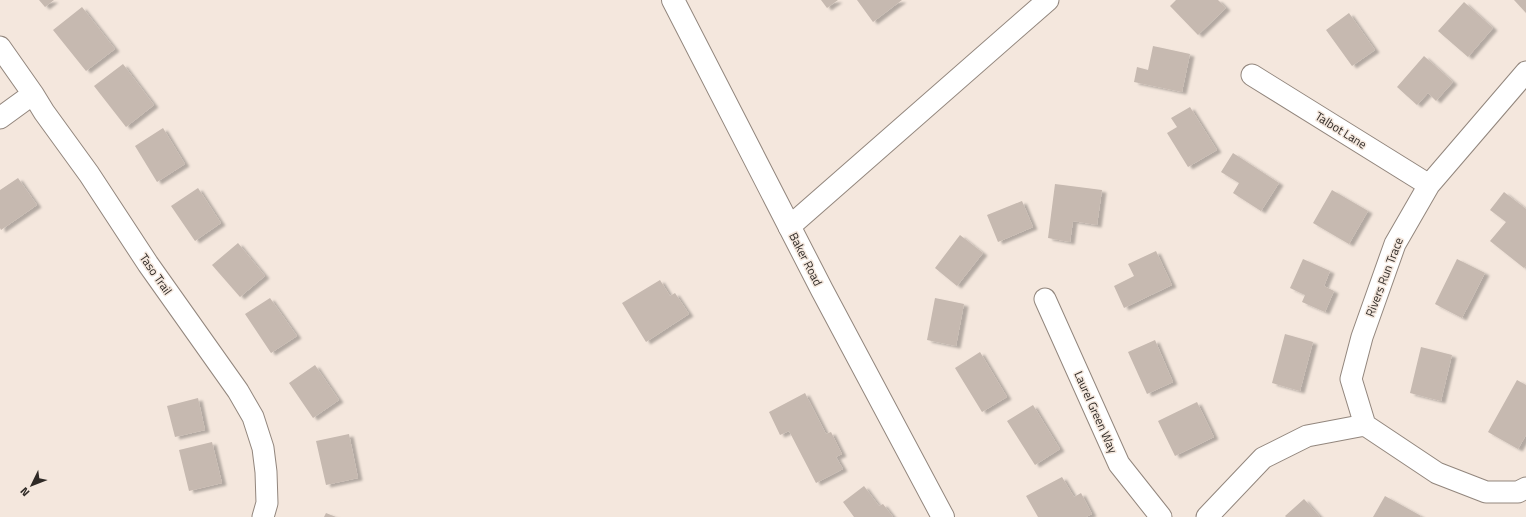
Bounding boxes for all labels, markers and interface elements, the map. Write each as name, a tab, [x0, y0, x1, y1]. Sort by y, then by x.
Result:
street label: Talbot Lane	[1311, 107, 1371, 153]
street label: Baker Road	[784, 229, 828, 289]
street label: Rivers Run Trace	[1360, 235, 1408, 319]
street label: Taso Trail	[135, 249, 177, 299]
street label: Laurel Green Way	[1069, 368, 1123, 456]
north arrow	[12, 465, 52, 505]
text: N	[16, 484, 33, 500]

